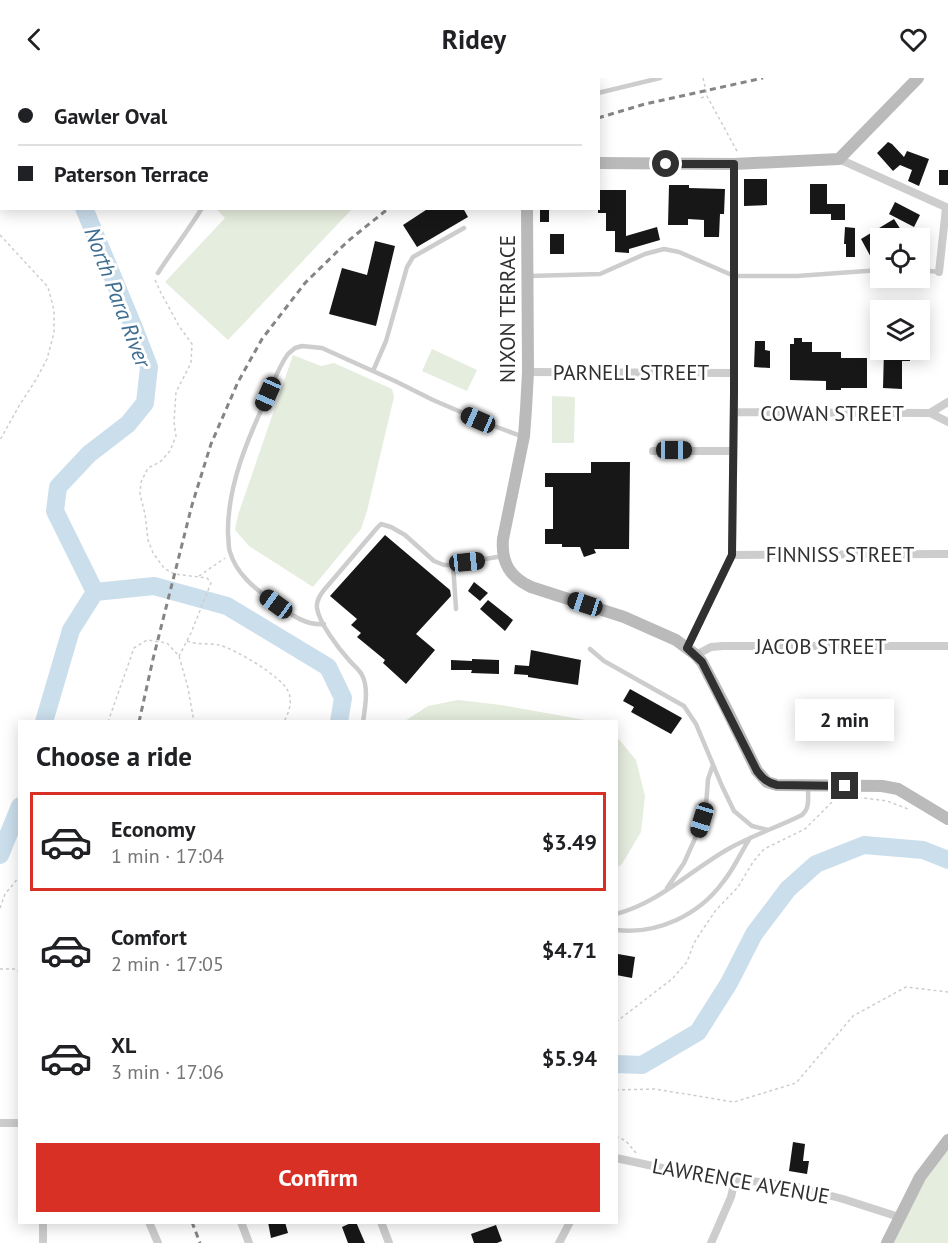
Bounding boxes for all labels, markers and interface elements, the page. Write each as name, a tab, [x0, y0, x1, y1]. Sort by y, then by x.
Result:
text: Ridey	[442, 22, 506, 56]
icon: back	[18, 23, 51, 56]
icon: heart	[897, 23, 930, 56]
text: Gawler Oval	[54, 102, 167, 130]
route start	[652, 150, 679, 177]
text: Paterson Terrace	[54, 160, 209, 188]
water label: North Para River	[78, 223, 158, 373]
map controls	[870, 228, 930, 360]
button: locate	[870, 228, 930, 288]
street label: NIXON TERRACE	[494, 235, 521, 383]
button: layers	[870, 300, 930, 360]
street label: PARNELL STREET	[553, 359, 710, 386]
car	[252, 374, 284, 414]
street label: COWAN STREET	[760, 400, 904, 427]
car	[458, 404, 498, 436]
car	[656, 441, 692, 459]
street label: FINNISS STREET	[766, 541, 915, 568]
car	[448, 551, 486, 573]
car	[256, 586, 296, 622]
car	[565, 590, 605, 618]
street label: JACOB STREET	[754, 633, 887, 660]
callout: 2 min	[796, 699, 894, 741]
text: 2 min	[820, 707, 869, 733]
text: Choose a ride	[36, 739, 192, 773]
route end	[831, 772, 858, 799]
car	[688, 800, 716, 840]
icon: car	[39, 815, 93, 869]
text: Economy	[111, 815, 195, 843]
text: $3.49	[542, 828, 597, 856]
text: 1 min · 17:04	[111, 843, 224, 869]
icon: car	[39, 923, 93, 977]
text: Comfort	[111, 923, 187, 951]
text: $4.71	[542, 936, 597, 964]
text: 2 min · 17:05	[111, 951, 224, 977]
icon: car	[39, 1031, 93, 1085]
text: XL	[111, 1031, 136, 1059]
text: $5.94	[542, 1044, 597, 1072]
text: 3 min · 17:06	[111, 1059, 224, 1085]
button: Confirm	[36, 1143, 600, 1212]
street label: LAWRENCE AVENUE	[650, 1152, 832, 1210]

